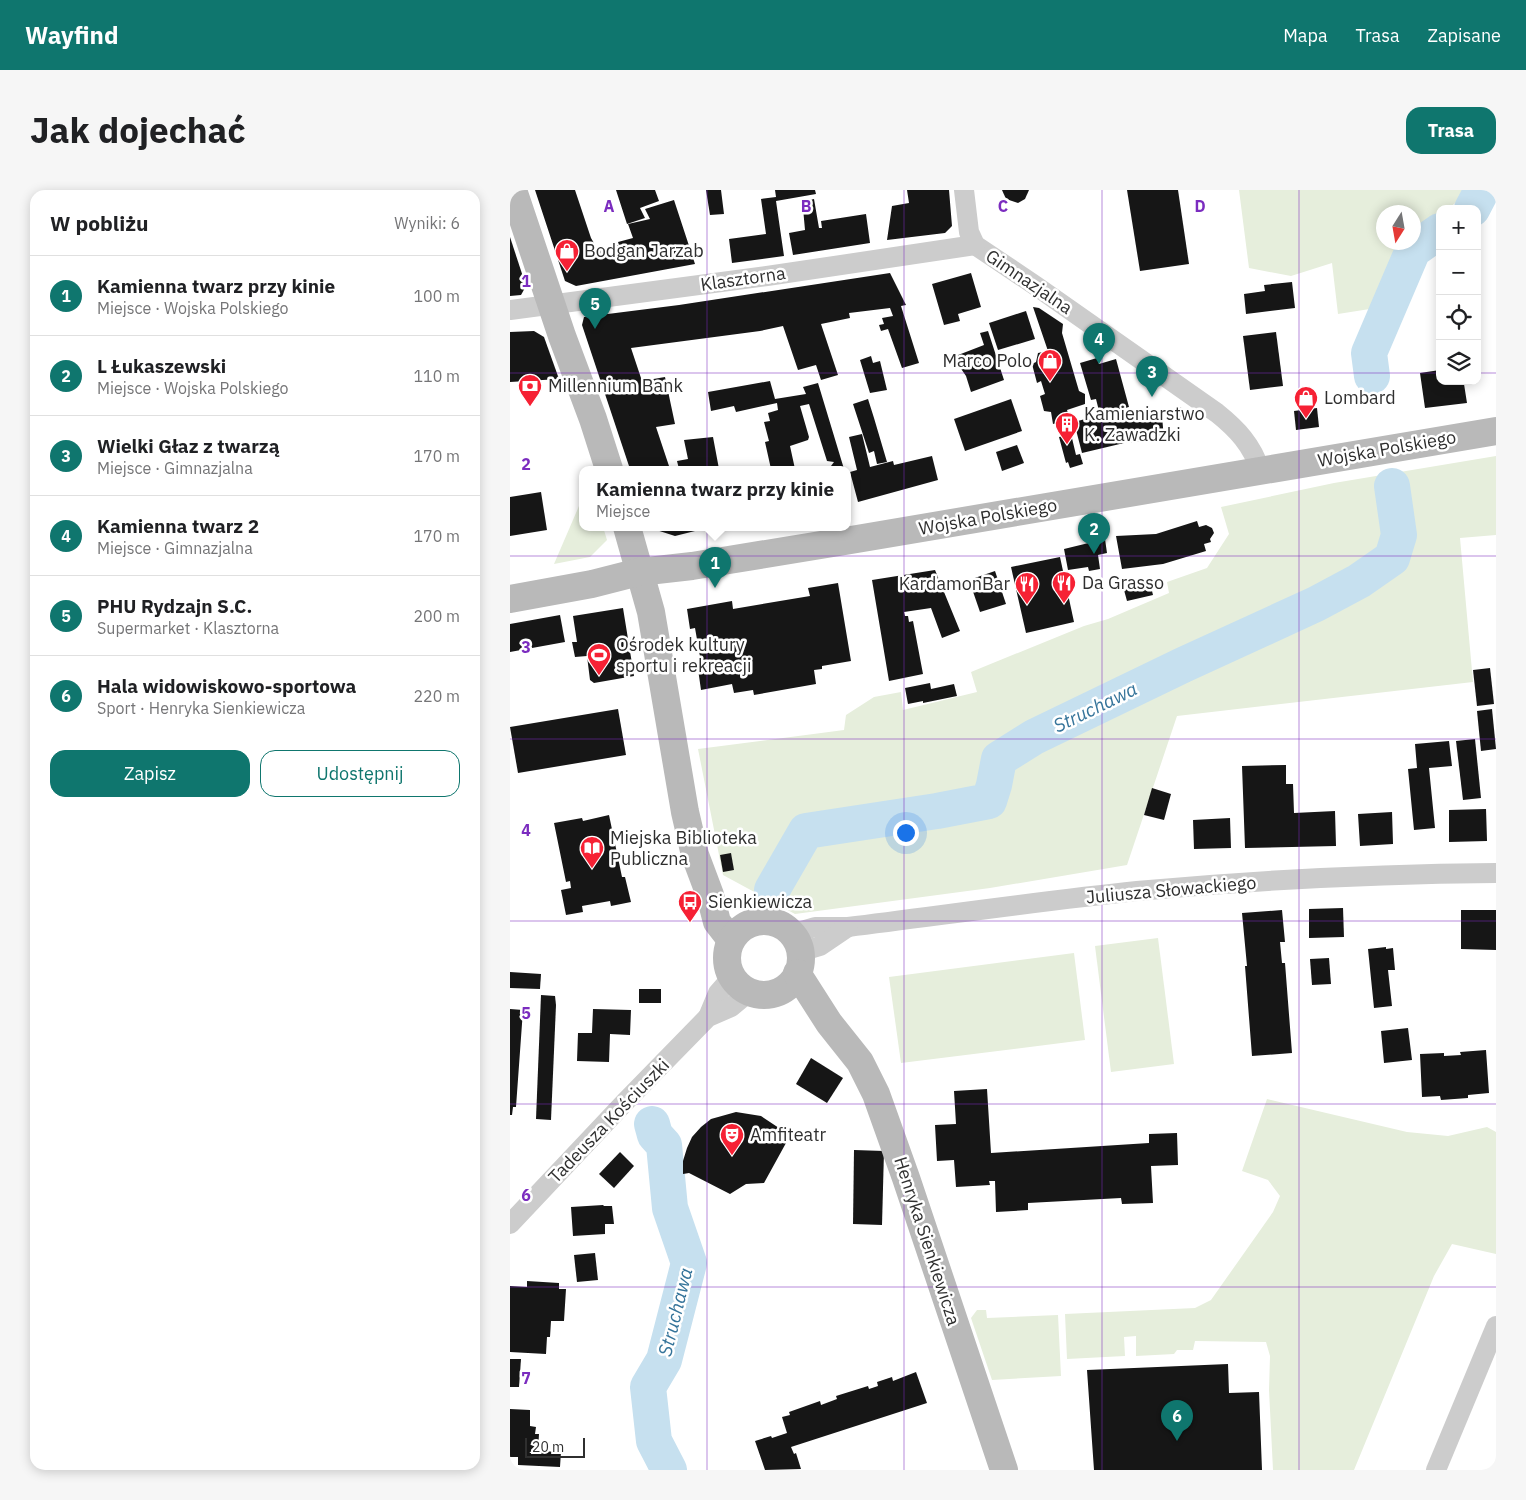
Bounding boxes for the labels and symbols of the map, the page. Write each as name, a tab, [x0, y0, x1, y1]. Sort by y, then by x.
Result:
text: A	[604, 196, 615, 216]
text: B	[801, 196, 812, 216]
text: C	[998, 196, 1008, 216]
text: D	[1194, 196, 1206, 216]
north arrow	[1376, 205, 1421, 250]
shop icon: Bodgan Jarzab	[554, 238, 580, 272]
place label: Bodgan Jarzab	[584, 239, 704, 262]
street label: Gimnazjalna	[981, 244, 1077, 319]
street label: Klasztorna	[699, 261, 787, 296]
text: 1	[521, 271, 531, 291]
pin: 5	[579, 288, 611, 329]
pin: 4	[1083, 323, 1115, 364]
shop icon: Marco Polo	[1037, 348, 1063, 382]
place label: Marco Polo	[942, 349, 1032, 372]
pin: 3	[1136, 356, 1168, 397]
bank icon: Millennium Bank	[517, 373, 543, 407]
place label: Millennium Bank	[548, 374, 683, 397]
shop icon: Lombard	[1293, 385, 1319, 419]
place label: Lombard	[1324, 386, 1396, 409]
place label: Kamieniarstwo K. Zawadzki	[1084, 402, 1205, 446]
building icon: Kamieniarstwo K. Zawadzki	[1054, 411, 1080, 445]
street label: Wojska Polskiego	[1316, 425, 1458, 472]
text: 2	[521, 454, 531, 474]
street label: Wojska Polskiego	[917, 493, 1059, 540]
pin: 2	[1078, 513, 1110, 554]
pin: 1	[699, 547, 731, 588]
restaurant icon: Da Grasso	[1051, 570, 1077, 604]
restaurant icon: KardamonBar	[1014, 571, 1040, 605]
place label: Da Grasso	[1082, 571, 1164, 594]
place label: KardamonBar	[899, 572, 1010, 595]
place label: Ośrodek kultury sportu i rekreacji	[616, 633, 751, 677]
text: 3	[521, 637, 531, 657]
sports icon: Ośrodek kultury sportu i rekreacji	[586, 642, 612, 676]
water label: Struchawa	[1049, 676, 1141, 738]
text: 4	[521, 820, 531, 840]
your location	[893, 820, 919, 846]
place label: Miejska Biblioteka Publiczna	[610, 826, 757, 870]
library icon: Miejska Biblioteka Publiczna	[579, 835, 605, 869]
street label: Juliusza Słowackiego	[1085, 871, 1257, 908]
bus stop icon: Sienkiewicza	[677, 889, 703, 923]
place label: Sienkiewicza	[708, 890, 813, 913]
text: 5	[521, 1003, 531, 1023]
street label: Tadeusza Kościuszki	[543, 1053, 674, 1188]
theatre icon: Amfiteatr	[719, 1122, 745, 1156]
place label: Amfiteatr	[750, 1123, 827, 1146]
street label: Henryka Sienkiewicza	[889, 1154, 966, 1328]
text: 6	[521, 1185, 531, 1205]
water label: Struchawa	[652, 1265, 698, 1359]
text: 7	[521, 1368, 531, 1388]
pin: 6	[1161, 1400, 1193, 1441]
scale bar	[525, 1435, 585, 1458]

